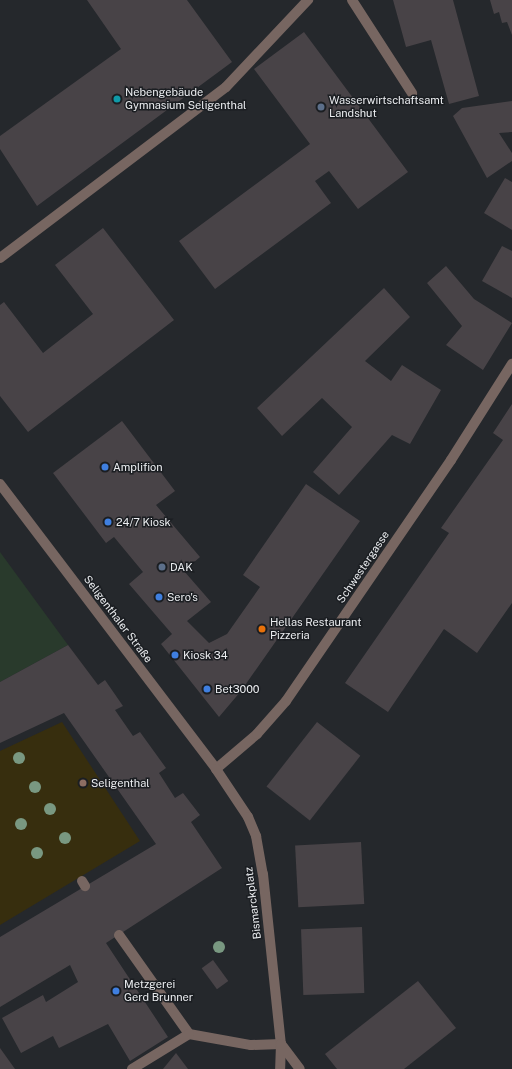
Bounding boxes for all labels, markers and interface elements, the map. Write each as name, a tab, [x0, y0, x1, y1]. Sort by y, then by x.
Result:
place label: Nebengebäude Gymnasium Seligenthal	[125, 86, 246, 112]
marker: Nebengebäude Gymnasium Seligenthal	[112, 94, 122, 104]
place label: Wasserwirtschaftsamt Landshut	[329, 94, 444, 120]
marker: Wasserwirtschaftsamt Landshut	[316, 102, 326, 112]
place label: Amplifion	[113, 460, 163, 474]
marker: Amplifion	[100, 462, 110, 472]
place label: 24/7 Kiosk	[116, 515, 171, 529]
marker: 24/7 Kiosk	[103, 517, 113, 527]
street label: Schwestergasse	[334, 528, 392, 606]
place label: DAK	[170, 560, 193, 574]
marker: DAK	[157, 562, 167, 572]
street label: Seligenthaler Straße	[81, 573, 155, 665]
place label: Sero's	[167, 590, 198, 604]
marker: Sero's	[154, 592, 164, 602]
place label: Hellas Restaurant Pizzeria	[270, 616, 362, 642]
marker: Hellas Restaurant Pizzeria	[257, 624, 267, 634]
place label: Kiosk 34	[183, 648, 228, 662]
marker: Kiosk 34	[170, 650, 180, 660]
place label: Bet3000	[215, 682, 260, 696]
marker: Bet3000	[202, 684, 212, 694]
place label: Seligenthal	[91, 776, 150, 790]
marker: Seligenthal	[78, 778, 88, 788]
street label: Bismarckplatz	[242, 866, 264, 940]
place label: Metzgerei Gerd Brunner	[124, 978, 193, 1004]
marker: Metzgerei Gerd Brunner	[111, 986, 121, 996]

